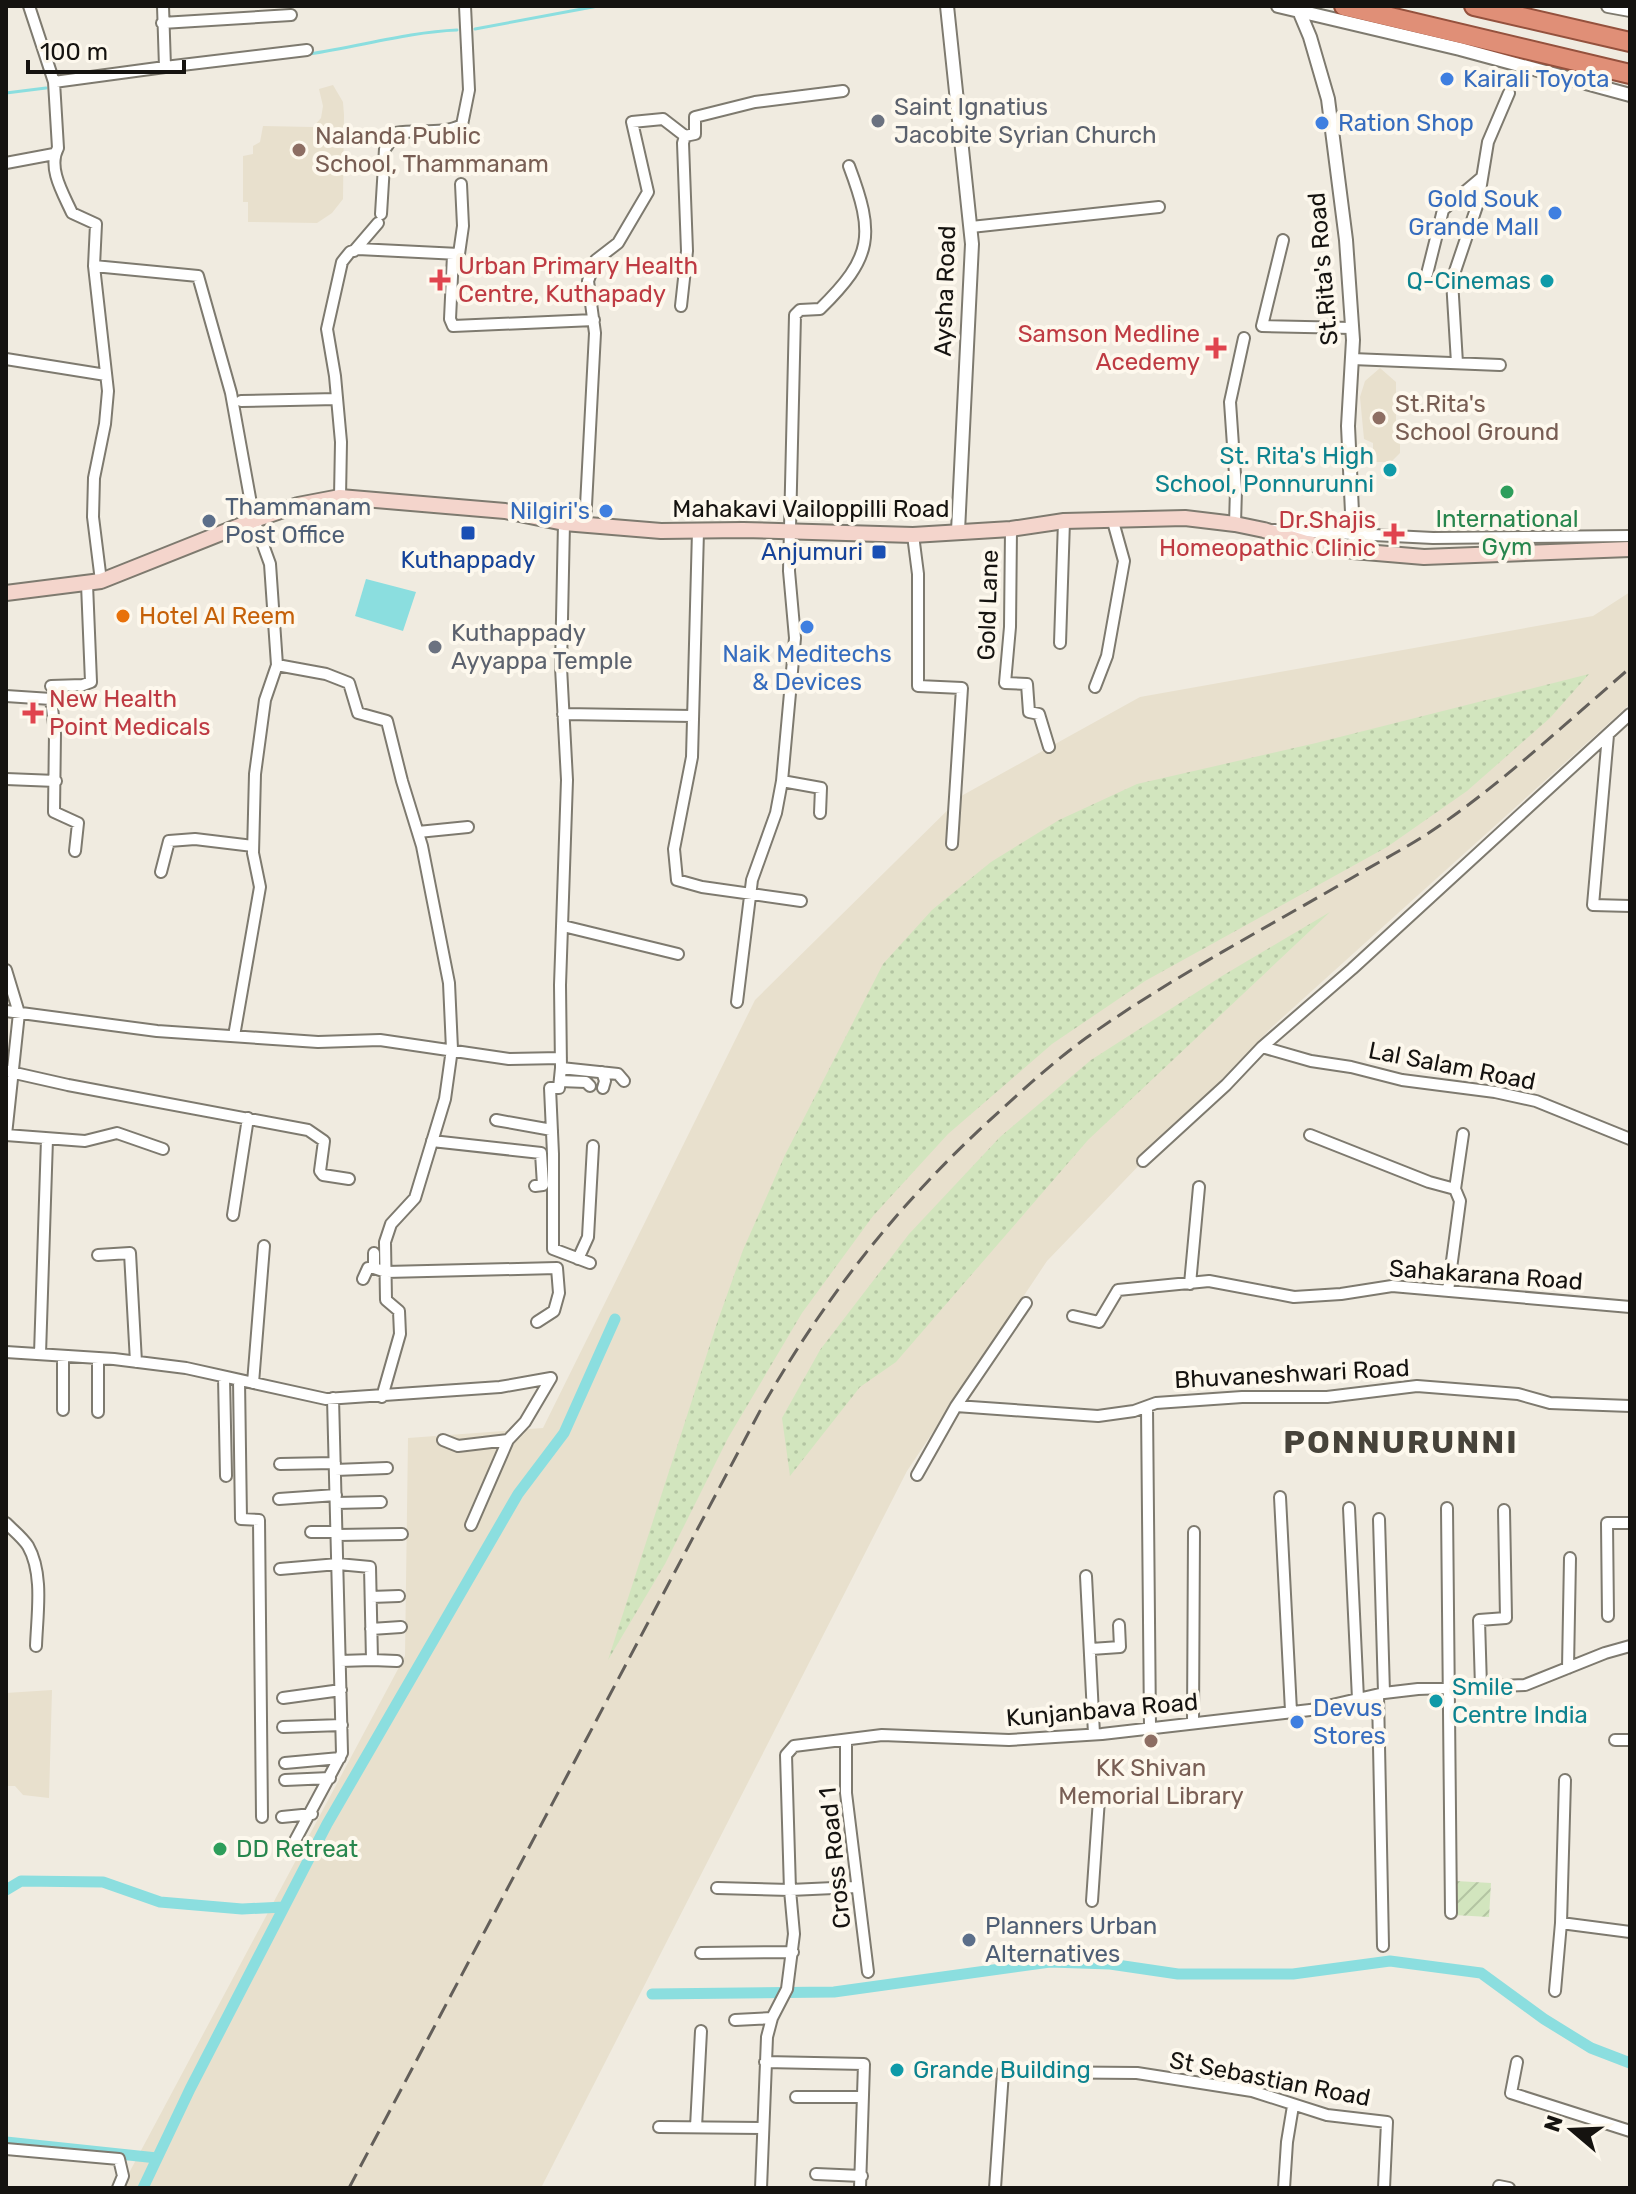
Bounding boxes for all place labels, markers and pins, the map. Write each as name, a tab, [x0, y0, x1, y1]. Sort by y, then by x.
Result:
place label: Kairali Toyota	[1463, 65, 1609, 93]
marker: Kairali Toyota	[1438, 70, 1456, 88]
place label: Saint Ignatius Jacobite Syrian Church	[894, 93, 1157, 149]
place label: Ration Shop	[1338, 109, 1474, 137]
marker: Saint Ignatius Jacobite Syrian Church	[869, 112, 887, 130]
marker: Ration Shop	[1313, 114, 1331, 132]
place label: Nalanda Public School, Thammanam	[315, 122, 549, 178]
marker: Nalanda Public School, Thammanam	[290, 141, 308, 159]
place label: Gold Souk Grande Mall	[1408, 185, 1540, 241]
marker: Gold Souk Grande Mall	[1546, 204, 1564, 222]
place label: Urban Primary Health Centre, Kuthapady	[458, 252, 698, 308]
place label: Q-Cinemas	[1407, 267, 1531, 295]
marker: Urban Primary Health Centre, Kuthapady	[429, 269, 451, 291]
marker: Q-Cinemas	[1538, 272, 1556, 290]
place label: Samson Medline Acedemy	[1018, 320, 1200, 376]
marker: Samson Medline Acedemy	[1207, 339, 1225, 357]
place label: St.Rita's School Ground	[1395, 390, 1559, 446]
marker: St.Rita's School Ground	[1370, 409, 1388, 427]
place label: St. Rita's High School, Ponnurunni	[1155, 442, 1374, 498]
marker: St. Rita's High School, Ponnurunni	[1381, 461, 1399, 479]
marker: International Gym	[1498, 483, 1516, 501]
place label: Thammanam Post Office	[225, 493, 371, 549]
place label: Nilgiri's	[510, 497, 590, 525]
marker: Nilgiri's	[597, 502, 615, 520]
place label: International Gym	[1435, 505, 1579, 561]
place label: Dr.Shajis Homeopathic Clinic	[1159, 506, 1376, 562]
marker: Thammanam Post Office	[200, 512, 218, 530]
marker: Dr.Shajis Homeopathic Clinic	[1383, 523, 1405, 545]
marker: Kuthappady	[459, 524, 477, 542]
place label: Anjumuri	[761, 538, 863, 566]
marker: Anjumuri	[870, 543, 888, 561]
place label: Kuthappady	[401, 546, 535, 574]
place label: Hotel Al Reem	[139, 602, 295, 630]
marker: Hotel Al Reem	[114, 607, 132, 625]
marker: Naik Meditechs & Devices	[798, 618, 816, 636]
place label: Kuthappady Ayyappa Temple	[451, 619, 633, 675]
marker: Kuthappady Ayyappa Temple	[426, 638, 444, 656]
place label: Naik Meditechs & Devices	[722, 640, 892, 696]
place label: New Health Point Medicals	[49, 685, 211, 741]
marker: New Health Point Medicals	[24, 704, 42, 722]
place label: Smile Centre India	[1452, 1673, 1588, 1729]
marker: Smile Centre India	[1427, 1692, 1445, 1710]
place label: Devus Stores	[1313, 1694, 1386, 1750]
marker: Devus Stores	[1288, 1713, 1306, 1731]
marker: KK Shivan Memorial Library	[1142, 1732, 1160, 1750]
place label: KK Shivan Memorial Library	[1058, 1754, 1244, 1810]
place label: DD Retreat	[236, 1835, 358, 1863]
marker: DD Retreat	[211, 1840, 229, 1858]
place label: Planners Urban Alternatives	[985, 1912, 1157, 1968]
marker: Planners Urban Alternatives	[960, 1931, 978, 1949]
place label: Grande Building	[913, 2056, 1091, 2084]
marker: Grande Building	[888, 2061, 906, 2079]

